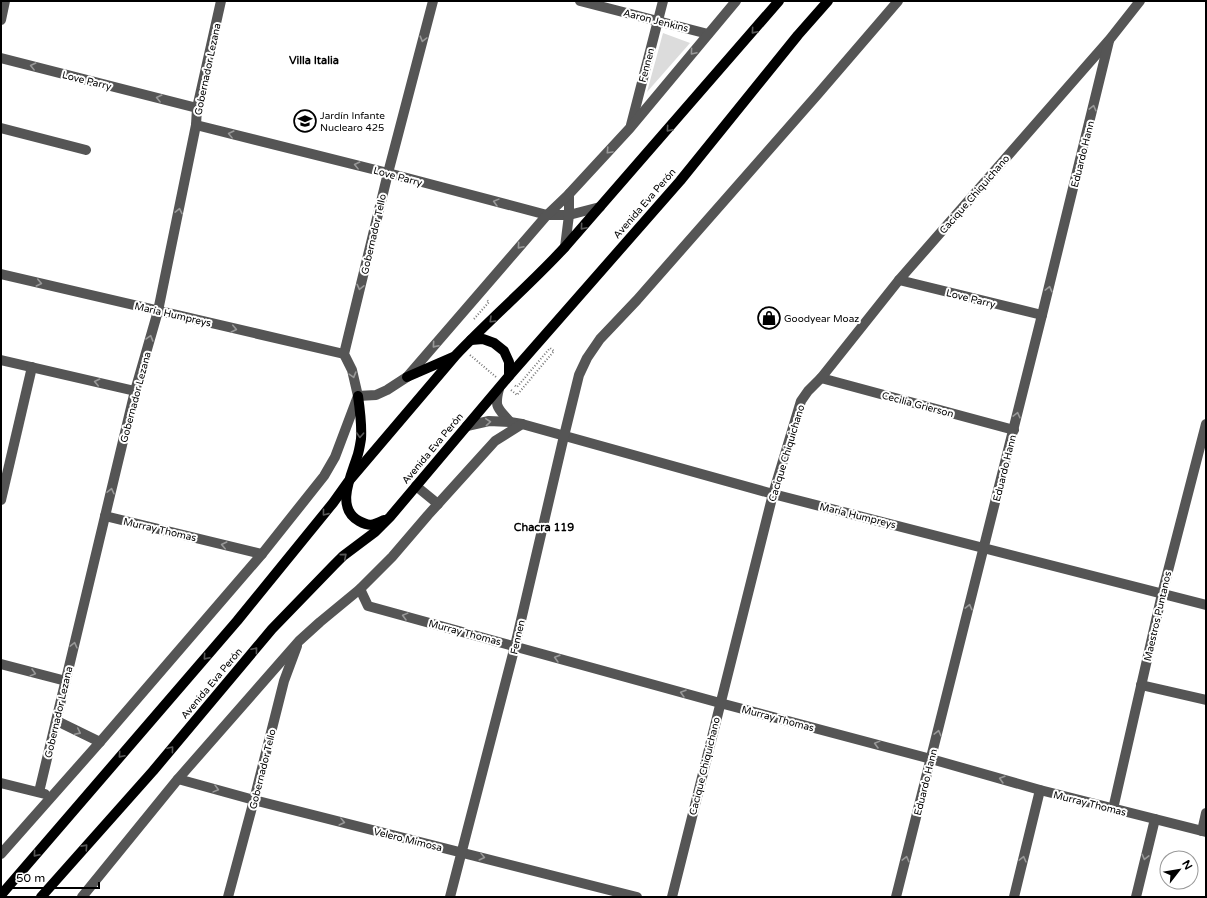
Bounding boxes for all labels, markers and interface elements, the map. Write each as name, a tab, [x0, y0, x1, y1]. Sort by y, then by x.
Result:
street label: Aaron Jenkins	[622, 7, 690, 35]
street label: Gobernador Lezana	[192, 22, 224, 116]
one-way arrow	[751, 26, 758, 33]
one-way arrow	[419, 35, 428, 42]
street label: Fennen	[637, 47, 657, 84]
one-way arrow	[690, 48, 697, 55]
district label: Villa Italia	[289, 54, 339, 67]
one-way arrow	[30, 62, 37, 71]
street label: Love Parry	[61, 69, 113, 93]
one-way arrow	[156, 94, 163, 103]
one-way arrow	[1088, 105, 1097, 112]
school or university icon: Jardín Infante Nuclearo 425	[292, 108, 318, 134]
place label: Jardín Infante Nuclearo 425	[320, 110, 385, 134]
street label: Eduardo Hann	[1069, 120, 1097, 189]
one-way arrow	[666, 124, 673, 132]
one-way arrow	[227, 130, 234, 138]
one-way arrow	[606, 146, 613, 154]
street label: Cacique Chiquichano	[937, 153, 1012, 237]
one-way arrow	[354, 161, 361, 170]
street label: Love Parry	[372, 165, 424, 189]
street label: Avenida Eva Perón	[611, 166, 678, 241]
street label: Gobernador Tello	[359, 193, 389, 276]
one-way arrow	[493, 198, 499, 206]
one-way arrow	[174, 208, 182, 215]
one-way arrow	[581, 222, 588, 229]
one-way arrow	[518, 242, 525, 249]
one-way arrow	[35, 278, 42, 287]
one-way arrow	[357, 284, 365, 290]
one-way arrow	[1044, 286, 1052, 292]
street label: Love Parry	[945, 287, 997, 311]
street label: María Humpreys	[133, 300, 212, 330]
shop icon: Goodyear Moaz	[756, 305, 782, 331]
place label: Goodyear Moaz	[784, 313, 859, 325]
one-way arrow	[489, 315, 497, 322]
one-way arrow	[231, 324, 237, 332]
one-way arrow	[146, 335, 154, 342]
one-way arrow	[432, 340, 439, 347]
street label: Gobernador Lezana	[118, 350, 154, 444]
one-way arrow	[348, 371, 357, 378]
one-way arrow	[94, 379, 100, 387]
street label: Cecilia Grierson	[881, 390, 955, 420]
street label: Cacique Chiquichano	[766, 403, 807, 503]
street label: Avenida Eva Perón	[400, 411, 466, 487]
one-way arrow	[1013, 412, 1021, 418]
one-way arrow	[485, 418, 491, 427]
one-way arrow	[356, 432, 365, 438]
street label: Eduardo Hann	[991, 434, 1019, 503]
one-way arrow	[107, 488, 115, 494]
street label: María Humpreys	[818, 501, 897, 531]
one-way arrow	[322, 509, 329, 516]
street label: Murray Thomas	[122, 516, 198, 544]
district label: Chacra 119	[514, 521, 574, 534]
one-way arrow	[221, 541, 227, 549]
one-way arrow	[340, 553, 347, 560]
street label: Maestros Puntanos	[1142, 570, 1174, 662]
one-way arrow	[964, 604, 973, 611]
one-way arrow	[402, 612, 409, 621]
street label: Murray Thomas	[427, 618, 502, 648]
street label: Fennen	[508, 619, 528, 656]
one-way arrow	[70, 642, 78, 648]
street label: Avenida Eva Perón	[179, 646, 245, 722]
one-way arrow	[251, 647, 258, 655]
one-way arrow	[204, 652, 211, 659]
one-way arrow	[554, 654, 561, 663]
street label: Gobernador Lezana	[43, 665, 75, 759]
one-way arrow	[30, 668, 37, 677]
one-way arrow	[679, 689, 686, 697]
street label: Murray Thomas	[740, 704, 815, 734]
street label: Cacique Chiquichano	[687, 716, 723, 817]
one-way arrow	[74, 727, 82, 735]
street label: Gobernador Tello	[247, 728, 279, 811]
one-way arrow	[933, 730, 941, 736]
one-way arrow	[874, 741, 880, 749]
one-way arrow	[167, 746, 174, 754]
street label: Eduardo Hann	[912, 748, 940, 817]
one-way arrow	[119, 750, 126, 758]
one-way arrow	[999, 775, 1006, 784]
one-way arrow	[212, 784, 219, 793]
street label: Murray Thomas	[1052, 789, 1128, 819]
one-way arrow	[338, 817, 345, 826]
street label: Velero Mimosa	[372, 826, 443, 854]
one-way arrow	[81, 844, 88, 852]
one-way arrow	[34, 849, 41, 856]
north arrow	[1159, 850, 1199, 890]
one-way arrow	[478, 852, 485, 861]
one-way arrow	[1142, 854, 1150, 860]
one-way arrow	[901, 856, 909, 862]
one-way arrow	[1018, 856, 1026, 862]
text: N	[1179, 858, 1195, 872]
scale bar	[10, 864, 99, 890]
text: 50 m	[16, 871, 45, 885]

